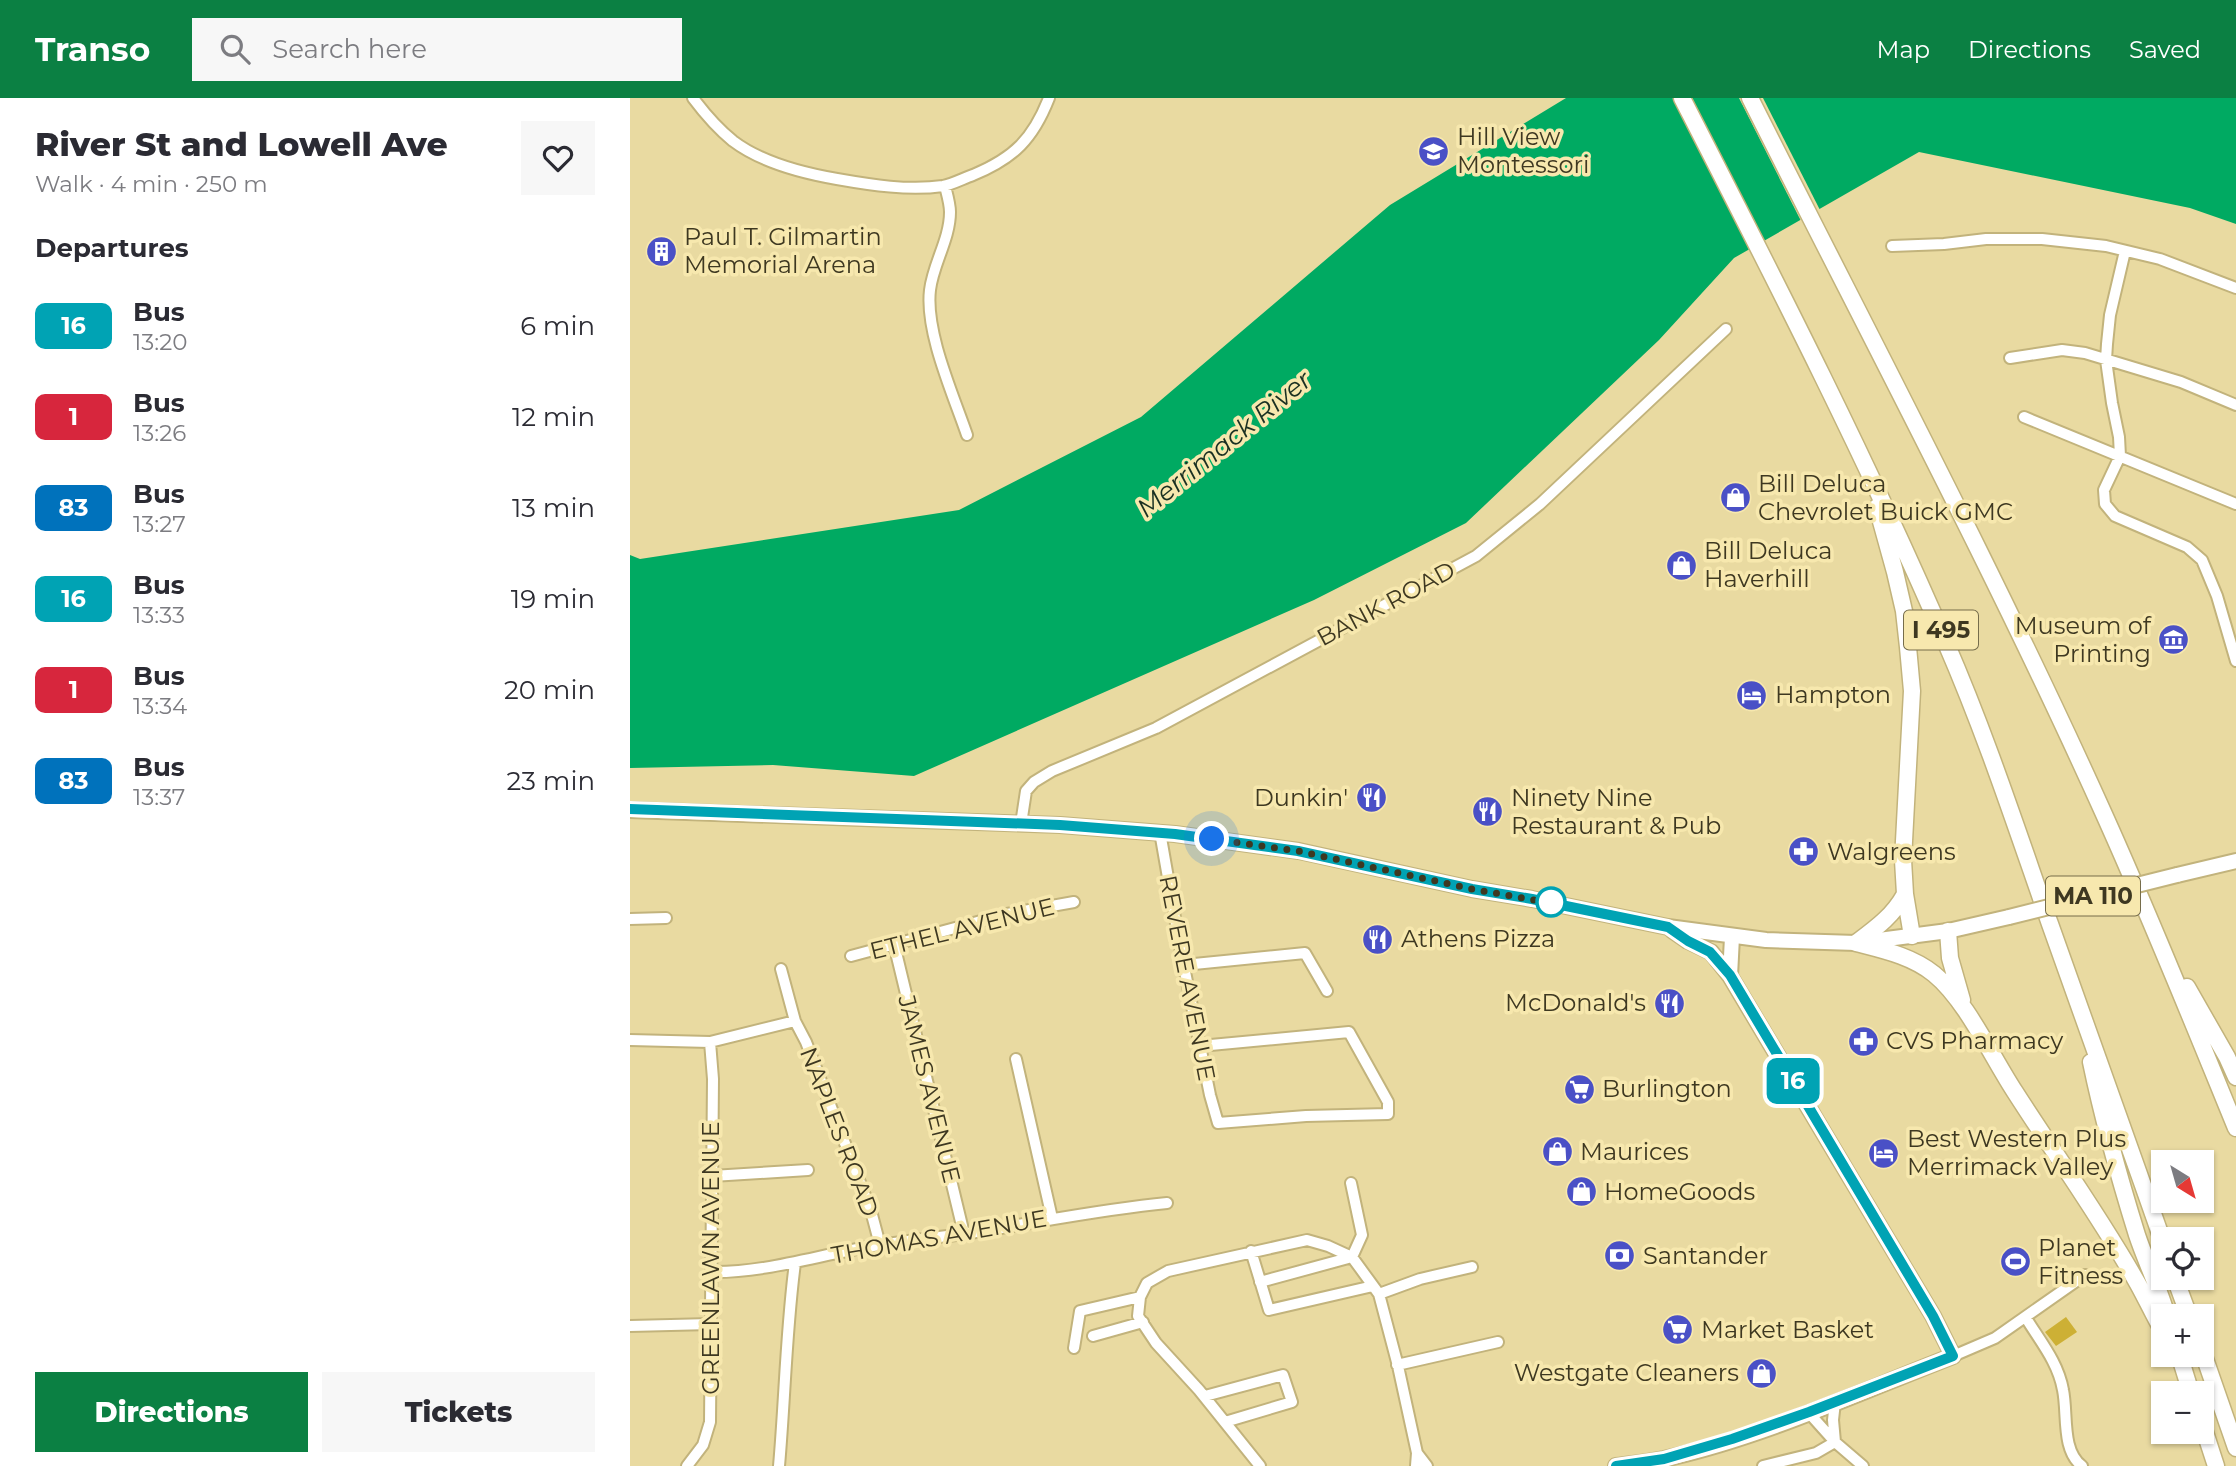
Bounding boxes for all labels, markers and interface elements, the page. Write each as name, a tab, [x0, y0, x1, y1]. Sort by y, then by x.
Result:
search box	[192, 18, 682, 81]
text: Transo	[35, 29, 150, 69]
icon: search	[216, 30, 254, 68]
text: Search here	[272, 33, 427, 65]
text: Map	[1877, 35, 1930, 64]
text: Directions	[1968, 35, 2091, 64]
text: Saved	[2129, 35, 2201, 64]
button: heart	[521, 121, 595, 195]
place label: Hill View Montessori	[1457, 122, 1589, 179]
text: River St and Lowell Ave	[35, 124, 448, 164]
school or university icon: Hill View Montessori	[1417, 134, 1451, 168]
text: Walk · 4 min · 250 m	[35, 170, 268, 198]
place label: Paul T. Gilmartin Memorial Arena	[684, 222, 882, 279]
text: Departures	[35, 232, 189, 264]
building icon: Paul T. Gilmartin Memorial Arena	[644, 234, 678, 268]
text: Bus	[133, 296, 185, 328]
text: 6 min	[520, 310, 595, 342]
text: 16	[61, 311, 86, 340]
text: 13:20	[133, 328, 187, 356]
water label: Merrimack River	[1130, 363, 1318, 524]
text: Bus	[133, 387, 185, 419]
text: 12 min	[512, 401, 595, 433]
text: 1	[69, 402, 78, 431]
text: 13:26	[133, 419, 186, 447]
place label: Bill Deluca Chevrolet Buick GMC	[1758, 469, 2013, 526]
text: Bus	[133, 478, 185, 510]
shop icon: Bill Deluca Chevrolet Buick GMC	[1718, 481, 1752, 515]
text: 13 min	[512, 492, 595, 524]
text: 83	[58, 493, 89, 522]
text: 13:27	[133, 510, 186, 538]
place label: Bill Deluca Haverhill	[1704, 536, 1832, 593]
shop icon: Bill Deluca Haverhill	[1664, 548, 1698, 582]
street label: BANK ROAD	[1312, 555, 1460, 652]
text: Bus	[133, 569, 185, 601]
text: 19 min	[511, 583, 595, 615]
text: 16	[61, 584, 86, 613]
text: 13:33	[133, 601, 185, 629]
road number: I 495	[1904, 610, 1978, 650]
place label: Museum of Printing	[2015, 611, 2152, 668]
museum icon: Museum of Printing	[2157, 623, 2191, 657]
text: Bus	[133, 660, 185, 692]
text: 20 min	[504, 674, 595, 706]
text: 1	[69, 675, 78, 704]
hotel icon: Hampton	[1735, 678, 1769, 712]
place label: Hampton	[1775, 680, 1891, 709]
text: 13:34	[133, 692, 187, 720]
text: Bus	[133, 751, 185, 783]
text: 23 min	[507, 765, 595, 797]
text: 83	[58, 766, 89, 795]
restaurant icon: Dunkin'	[1354, 781, 1388, 815]
text: 13:37	[133, 783, 185, 811]
place label: Dunkin'	[1254, 783, 1348, 812]
place label: Ninety Nine Restaurant & Pub	[1511, 783, 1721, 840]
restaurant icon: Ninety Nine Restaurant & Pub	[1471, 795, 1505, 829]
your location	[1194, 821, 1229, 856]
pharmacy icon: Walgreens	[1787, 835, 1821, 869]
place label: Walgreens	[1827, 837, 1956, 866]
street label: REVERE AVENUE	[1153, 873, 1222, 1083]
road number: MA 110	[2046, 876, 2140, 916]
unlabelled marker	[1536, 887, 1566, 917]
street label: ETHEL AVENUE	[867, 892, 1057, 965]
restaurant icon: Athens Pizza	[1361, 922, 1395, 956]
place label: Athens Pizza	[1401, 924, 1555, 953]
restaurant icon: McDonald's	[1652, 986, 1686, 1020]
place label: McDonald's	[1505, 988, 1646, 1017]
street label: JAMES AVENUE	[892, 991, 967, 1186]
pharmacy icon: CVS Pharmacy	[1846, 1024, 1880, 1058]
place label: CVS Pharmacy	[1886, 1026, 2063, 1055]
street label: NAPLES ROAD	[794, 1043, 885, 1221]
line badge: 16	[1762, 1058, 1824, 1104]
text: 16	[1781, 1066, 1805, 1095]
supermarket icon: Burlington	[1562, 1072, 1596, 1106]
place label: Burlington	[1602, 1074, 1732, 1103]
street label: GREENLAWN AVENUE	[696, 1121, 725, 1395]
place label: Best Western Plus Merrimack Valley	[1907, 1124, 2126, 1181]
shop icon: Maurices	[1540, 1135, 1574, 1169]
hotel icon: Best Western Plus Merrimack Valley	[1867, 1136, 1901, 1170]
place label: Maurices	[1580, 1137, 1689, 1166]
north arrow	[2151, 1150, 2214, 1213]
map controls	[2151, 1150, 2214, 1444]
shop icon: HomeGoods	[1564, 1175, 1598, 1209]
place label: HomeGoods	[1604, 1177, 1755, 1206]
street label: THOMAS AVENUE	[829, 1203, 1049, 1270]
button: locate	[2151, 1227, 2214, 1290]
place label: Planet Fitness	[2038, 1233, 2123, 1290]
bank icon: Santander	[1603, 1239, 1637, 1273]
place label: Santander	[1643, 1241, 1768, 1270]
sports icon: Planet Fitness	[1998, 1245, 2032, 1279]
button: +	[2151, 1304, 2214, 1367]
supermarket icon: Market Basket	[1661, 1313, 1695, 1347]
place label: Market Basket	[1701, 1315, 1874, 1344]
shop icon: Westgate Cleaners	[1745, 1356, 1779, 1390]
place label: Westgate Cleaners	[1514, 1358, 1739, 1387]
button: Directions	[35, 1372, 308, 1452]
button: Tickets	[322, 1372, 595, 1452]
button: −	[2151, 1381, 2214, 1444]

